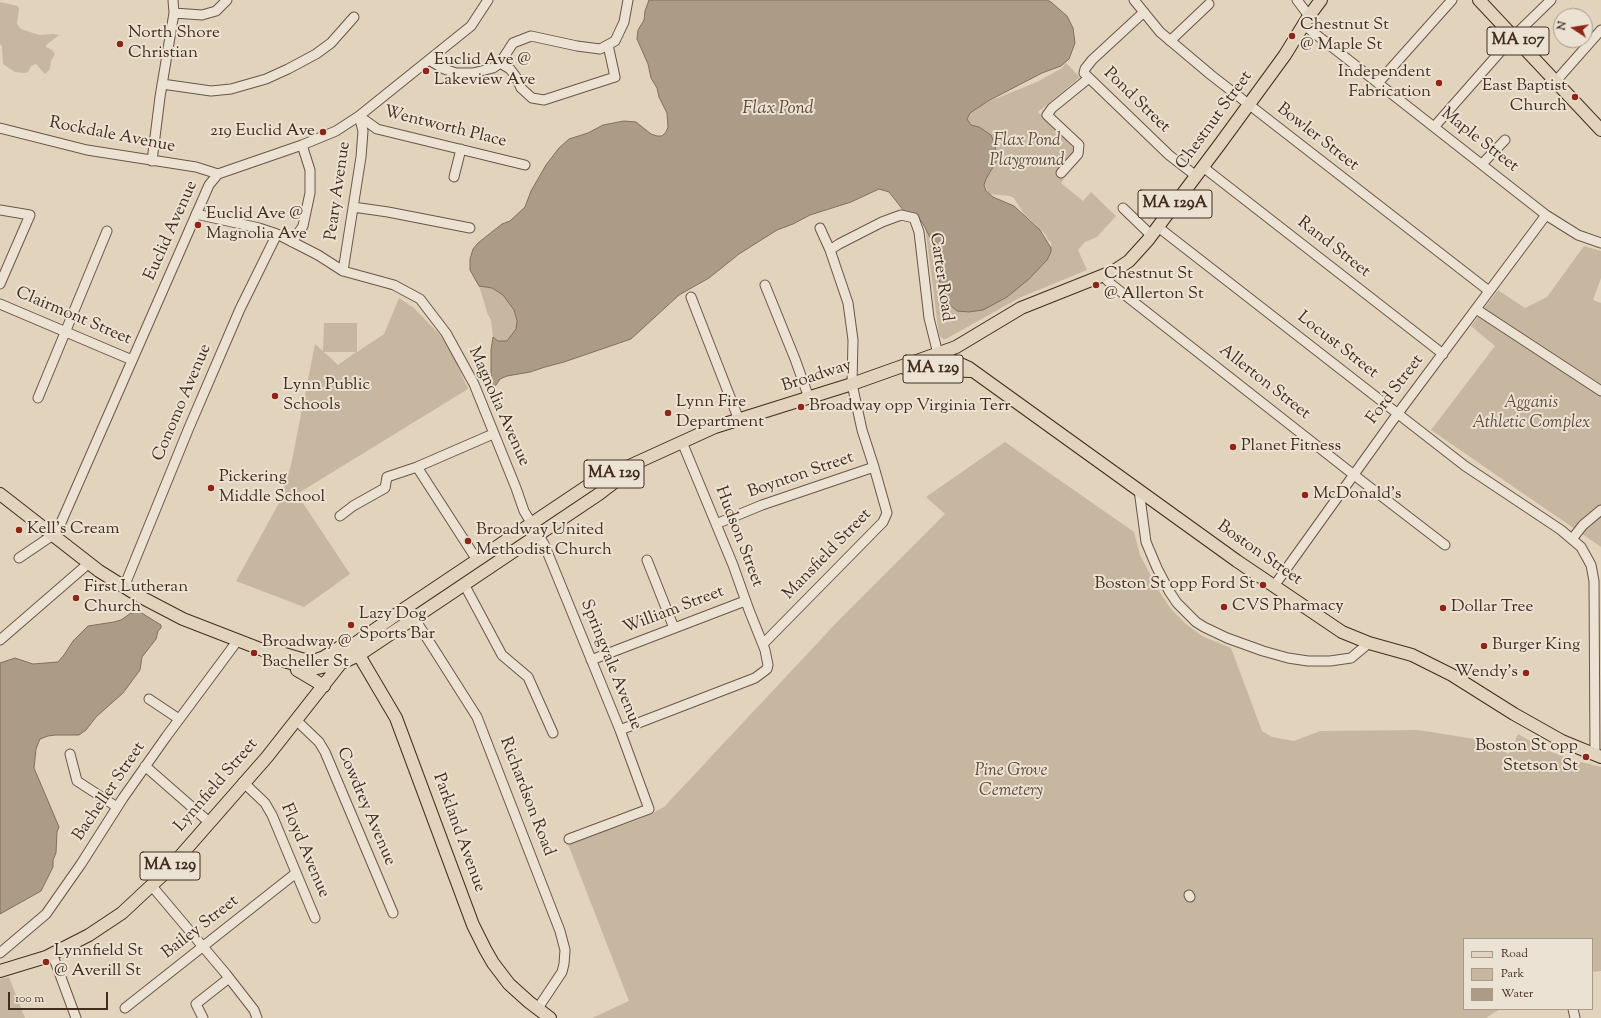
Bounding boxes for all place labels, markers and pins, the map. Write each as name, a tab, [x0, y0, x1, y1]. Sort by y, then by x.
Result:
place label: Chestnut St @ Maple St	[1300, 16, 1389, 56]
place label: North Shore Christian	[128, 24, 220, 64]
marker: Chestnut St @ Maple St	[1287, 31, 1297, 41]
marker: North Shore Christian	[115, 39, 125, 49]
place label: Euclid Ave @ Lakeview Ave	[434, 51, 536, 91]
place label: Independent Fabrication	[1338, 63, 1431, 103]
marker: Euclid Ave @ Lakeview Ave	[421, 66, 431, 76]
place label: East Baptist Church	[1482, 77, 1567, 117]
marker: Independent Fabrication	[1434, 78, 1444, 88]
marker: East Baptist Church	[1570, 92, 1580, 102]
place label: 219 Euclid Ave	[210, 122, 315, 142]
marker: 219 Euclid Ave	[318, 127, 328, 137]
place label: Euclid Ave @ Magnolia Ave	[206, 205, 307, 245]
marker: Euclid Ave @ Magnolia Ave	[193, 220, 203, 230]
place label: Chestnut St @ Allerton St	[1104, 265, 1204, 305]
marker: Chestnut St @ Allerton St	[1091, 280, 1101, 290]
place label: Lynn Public Schools	[283, 376, 370, 416]
marker: Lynn Public Schools	[270, 391, 280, 401]
place label: Lynn Fire Department	[676, 393, 764, 433]
place label: Broadway opp Virginia Terr	[809, 397, 1011, 417]
marker: Broadway opp Virginia Terr	[796, 402, 806, 412]
marker: Lynn Fire Department	[663, 408, 673, 418]
place label: Planet Fitness	[1241, 437, 1341, 457]
marker: Planet Fitness	[1228, 442, 1238, 452]
place label: Pickering Middle School	[219, 468, 325, 508]
marker: Pickering Middle School	[206, 483, 216, 493]
place label: McDonald's	[1313, 485, 1401, 505]
marker: McDonald's	[1300, 490, 1310, 500]
place label: Kell's Cream	[27, 520, 120, 540]
place label: Broadway United Methodist Church	[476, 521, 612, 561]
marker: Kell's Cream	[14, 525, 24, 535]
marker: Broadway United Methodist Church	[463, 536, 473, 546]
place label: Boston St opp Ford St	[1095, 575, 1255, 595]
place label: First Lutheran Church	[84, 578, 188, 618]
marker: Boston St opp Ford St	[1258, 580, 1268, 590]
marker: First Lutheran Church	[71, 593, 81, 603]
place label: CVS Pharmacy	[1232, 597, 1344, 617]
place label: Dollar Tree	[1451, 598, 1533, 618]
marker: CVS Pharmacy	[1219, 602, 1229, 612]
marker: Dollar Tree	[1438, 603, 1448, 613]
place label: Lazy Dog Sports Bar	[359, 605, 435, 645]
marker: Lazy Dog Sports Bar	[346, 620, 356, 630]
place label: Broadway @ Bacheller St	[262, 633, 352, 673]
place label: Burger King	[1492, 636, 1580, 656]
marker: Burger King	[1479, 641, 1489, 651]
marker: Broadway @ Bacheller St	[249, 648, 259, 658]
place label: Wendy's	[1454, 663, 1518, 683]
marker: Wendy's	[1521, 668, 1531, 678]
place label: Boston St opp Stetson St	[1475, 737, 1578, 777]
marker: Boston St opp Stetson St	[1581, 752, 1591, 762]
place label: Lynnfield St @ Averill St	[54, 942, 143, 982]
marker: Lynnfield St @ Averill St	[41, 957, 51, 967]

